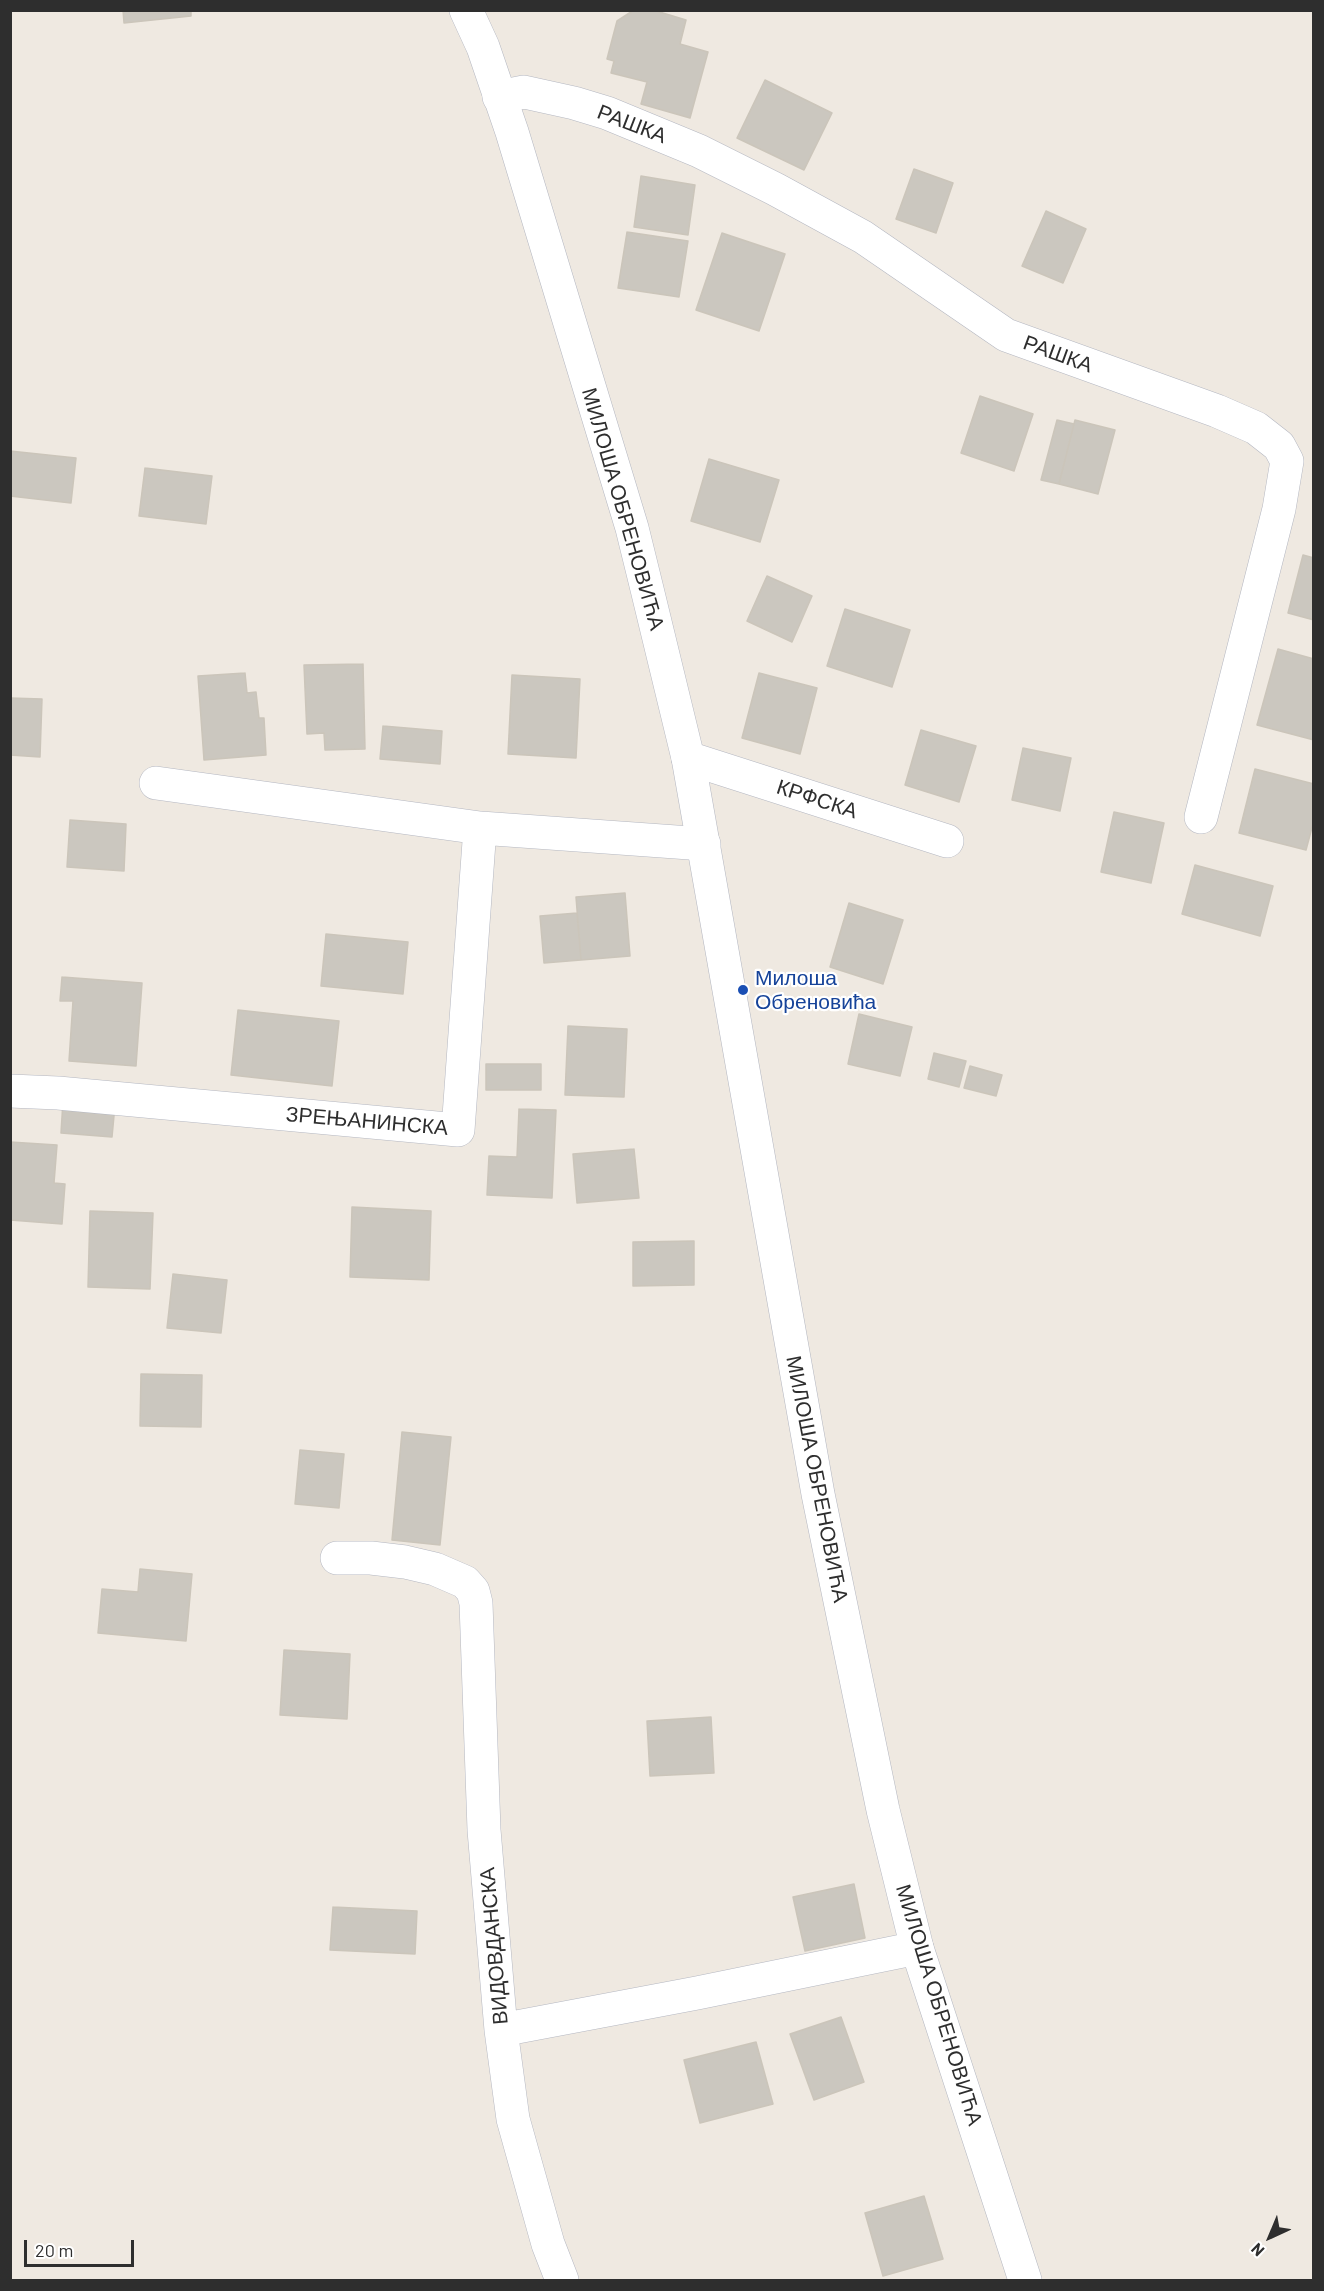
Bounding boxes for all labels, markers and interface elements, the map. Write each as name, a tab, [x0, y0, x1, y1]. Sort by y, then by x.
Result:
street label: РАШКА	[594, 99, 670, 149]
street label: РАШКА	[1020, 330, 1096, 378]
street label: МИЛОША ОБРЕНОВИЋА	[576, 385, 670, 633]
street label: КРФСКА	[773, 774, 861, 824]
place label: Милоша Обреновића	[755, 965, 876, 1015]
marker: Милоша Обреновића	[736, 983, 750, 997]
street label: ЗРЕЊАНИНСКА	[285, 1101, 449, 1141]
street label: МИЛОША ОБРЕНОВИЋА	[781, 1353, 853, 1605]
street label: ВИДОВДАНСКА	[475, 1866, 513, 2026]
street label: МИЛОША ОБРЕНОВИЋА	[890, 1881, 988, 2129]
north arrow	[1240, 2207, 1300, 2267]
scale bar	[27, 2228, 136, 2266]
text: 20 m	[35, 2239, 73, 2261]
text: N	[1247, 2240, 1268, 2261]

